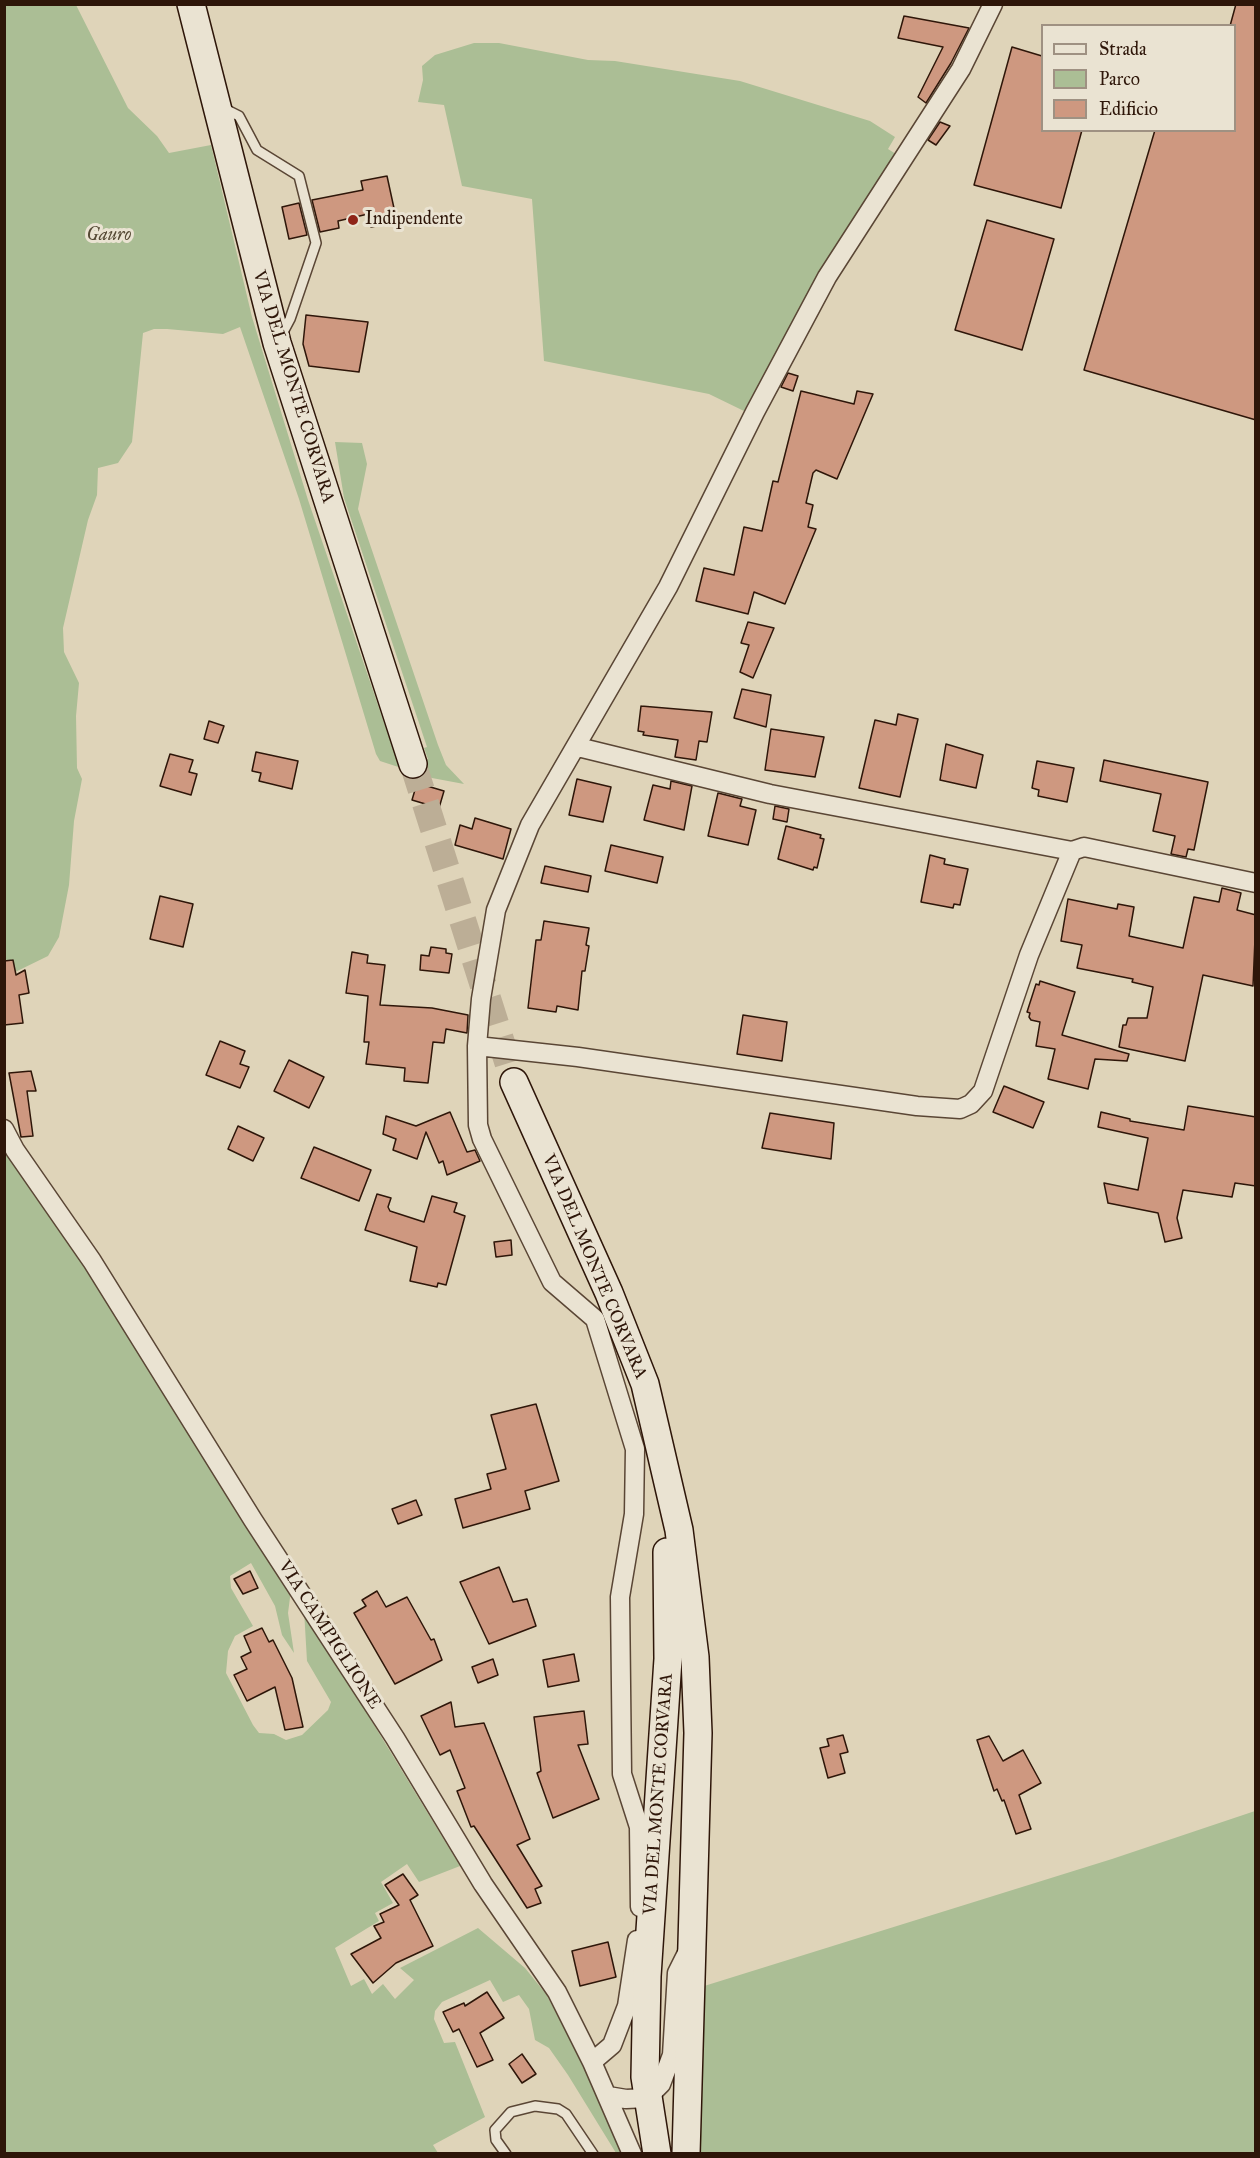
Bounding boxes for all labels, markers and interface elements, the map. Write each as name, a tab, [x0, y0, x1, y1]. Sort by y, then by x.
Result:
legend	[1041, 24, 1236, 132]
text: Strada	[1099, 38, 1147, 60]
text: Parco	[1099, 68, 1140, 90]
text: Edificio	[1099, 98, 1158, 120]
place label: Indipendente	[365, 209, 463, 231]
marker: Indipendente	[346, 213, 360, 227]
park label: Gauro	[87, 225, 131, 247]
street label: VIA DEL MONTE CORVARA	[247, 268, 339, 506]
street label: VIA DEL MONTE CORVARA	[537, 1151, 651, 1383]
street label: VIA CAMPIGLIONE	[273, 1557, 385, 1713]
street label: VIA DEL MONTE CORVARA	[640, 1672, 678, 1916]

